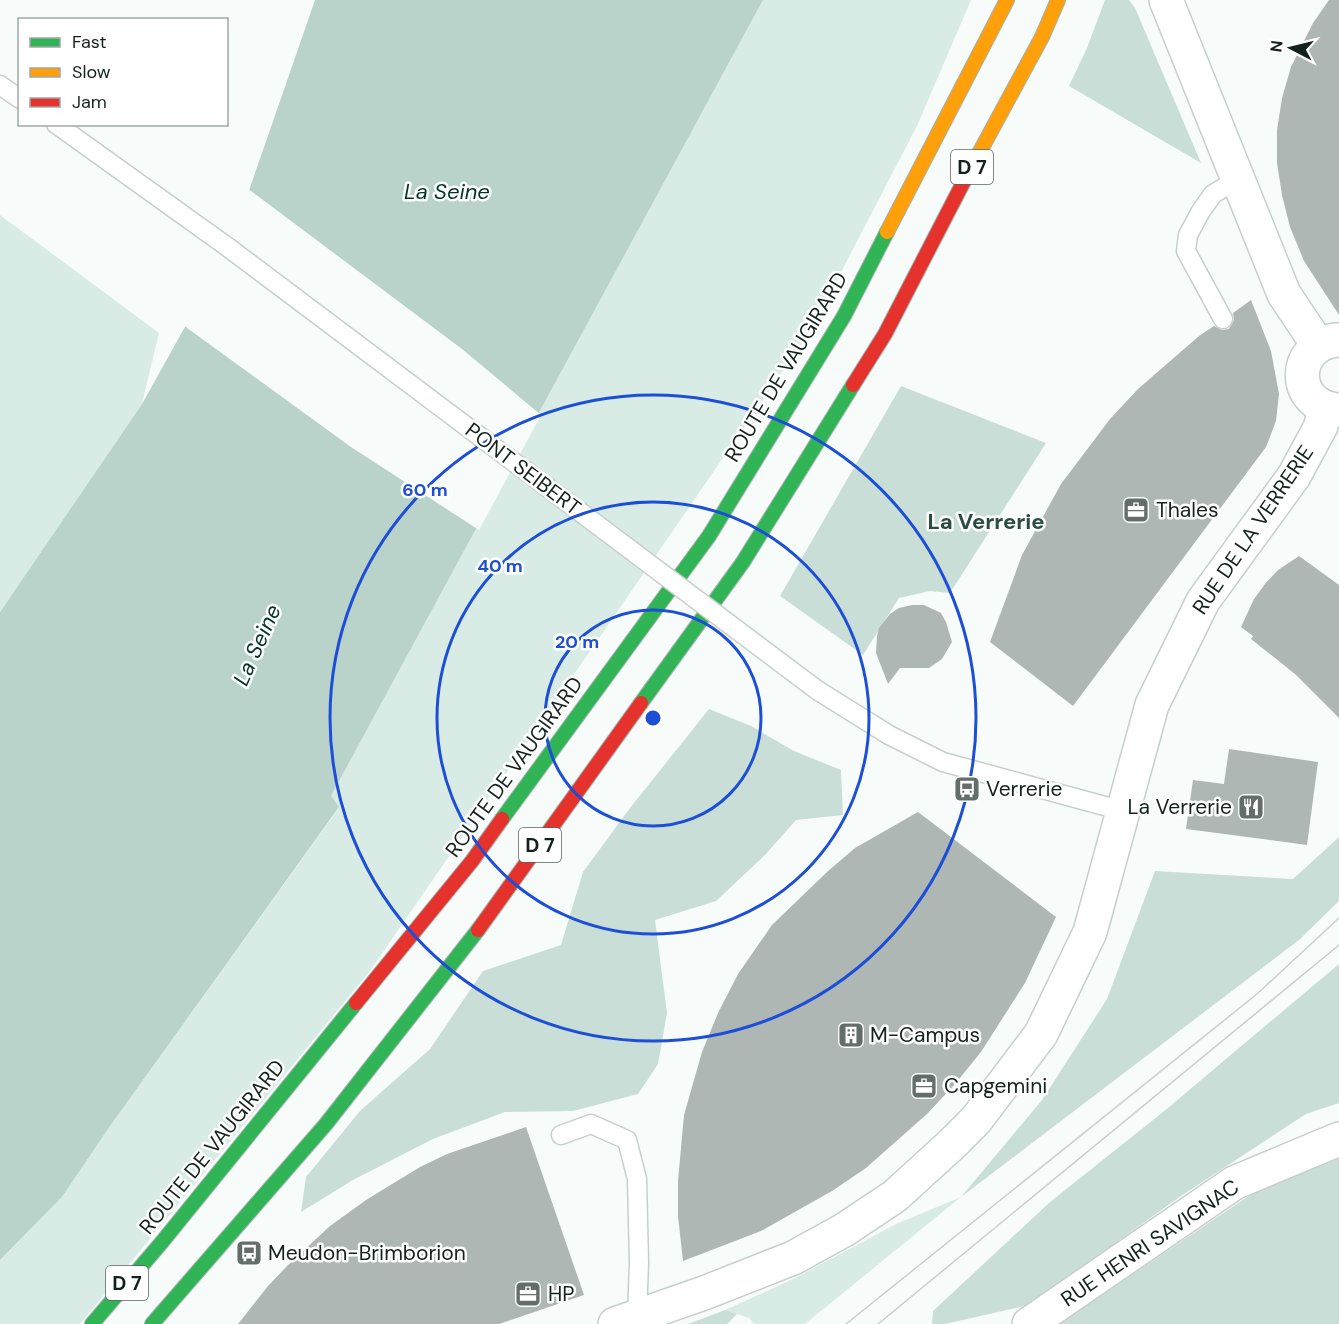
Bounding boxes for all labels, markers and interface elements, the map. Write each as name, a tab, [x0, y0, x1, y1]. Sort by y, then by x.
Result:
legend	[18, 18, 228, 126]
north arrow	[1261, 18, 1321, 78]
text: Fast	[72, 30, 107, 54]
text: N	[1265, 39, 1288, 53]
text: Slow	[72, 60, 111, 84]
text: Jam	[72, 90, 107, 114]
road number: D 7	[951, 150, 993, 184]
water label: La Seine	[404, 177, 490, 206]
street label: ROUTE DE VAUGIRARD	[718, 267, 854, 467]
street label: PONT SEIBERT	[459, 416, 587, 522]
street label: RUE DE LA VERRERIE	[1186, 440, 1320, 620]
text: 60 m	[402, 478, 448, 502]
office icon: Thales	[1121, 495, 1151, 525]
place label: Thales	[1156, 496, 1218, 524]
district label: La Verrerie	[927, 507, 1045, 536]
text: 40 m	[477, 554, 523, 578]
water label: La Seine	[226, 600, 288, 690]
text: 20 m	[555, 630, 599, 654]
street label: ROUTE DE VAUGIRARD	[439, 671, 589, 863]
centre of rings	[643, 708, 663, 728]
bus stop icon: Verrerie	[952, 774, 982, 804]
place label: Verrerie	[986, 775, 1062, 803]
restaurant icon: La Verrerie	[1236, 792, 1266, 822]
place label: La Verrerie	[1128, 793, 1232, 821]
road number: D 7	[519, 828, 561, 862]
building icon: M-Campus	[836, 1020, 866, 1050]
place label: M-Campus	[870, 1021, 980, 1049]
street label: ROUTE DE VAUGIRARD	[133, 1054, 291, 1240]
office icon: Capgemini	[909, 1071, 939, 1101]
place label: Capgemini	[944, 1072, 1047, 1100]
street label: RUE HENRI SAVIGNAC	[1056, 1173, 1244, 1313]
bus stop icon: Meudon-Brimborion	[234, 1238, 264, 1268]
place label: Meudon-Brimborion	[268, 1239, 466, 1267]
road number: D 7	[106, 1266, 148, 1300]
office icon: HP	[513, 1279, 543, 1309]
place label: HP	[548, 1280, 574, 1308]

